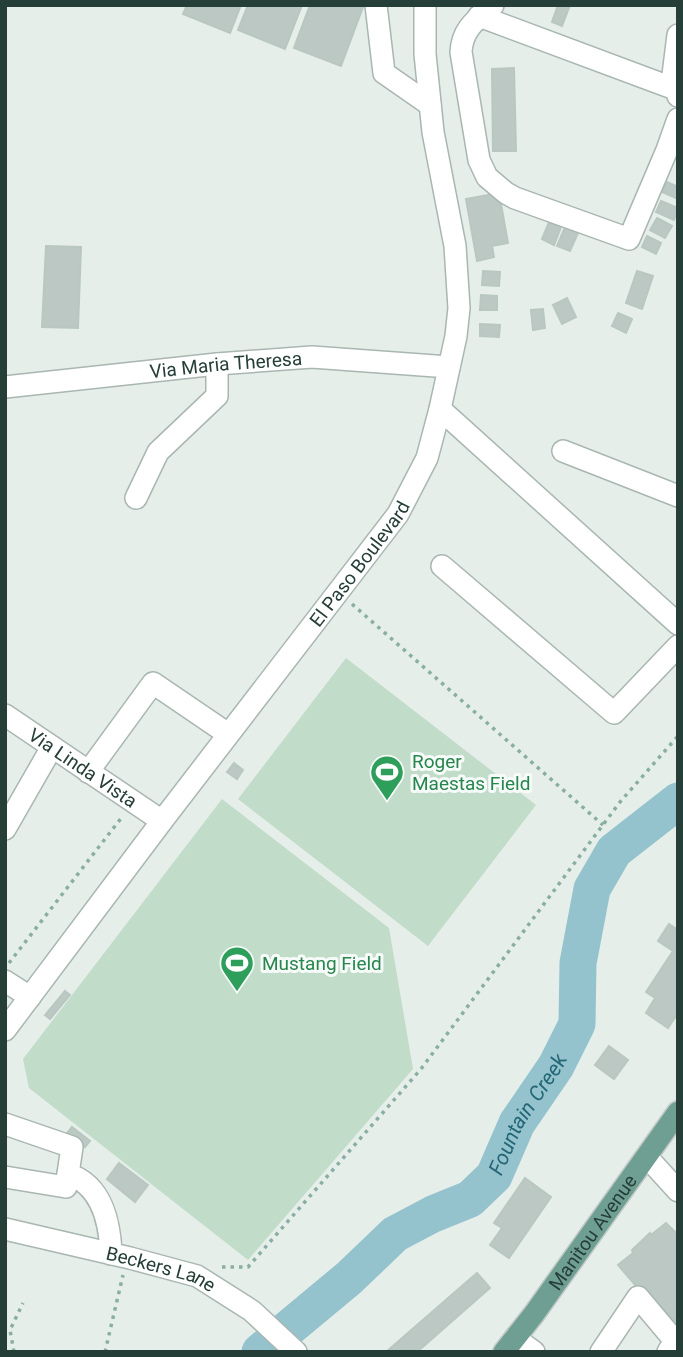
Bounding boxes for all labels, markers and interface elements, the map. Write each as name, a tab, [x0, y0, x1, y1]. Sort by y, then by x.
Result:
street label: Via Maria Theresa	[148, 346, 303, 383]
street label: El Paso Boulevard	[304, 497, 414, 631]
street label: Via Linda Vista	[24, 723, 142, 812]
place label: Roger Maestas Field	[412, 750, 530, 795]
sports icon: Roger Maestas Field	[368, 753, 406, 802]
sports icon: Mustang Field	[218, 944, 256, 993]
place label: Mustang Field	[262, 952, 382, 975]
water label: Fountain Creek	[484, 1050, 572, 1179]
street label: Manitou Avenue	[543, 1170, 641, 1294]
street label: Beckers Lane	[104, 1241, 220, 1296]

